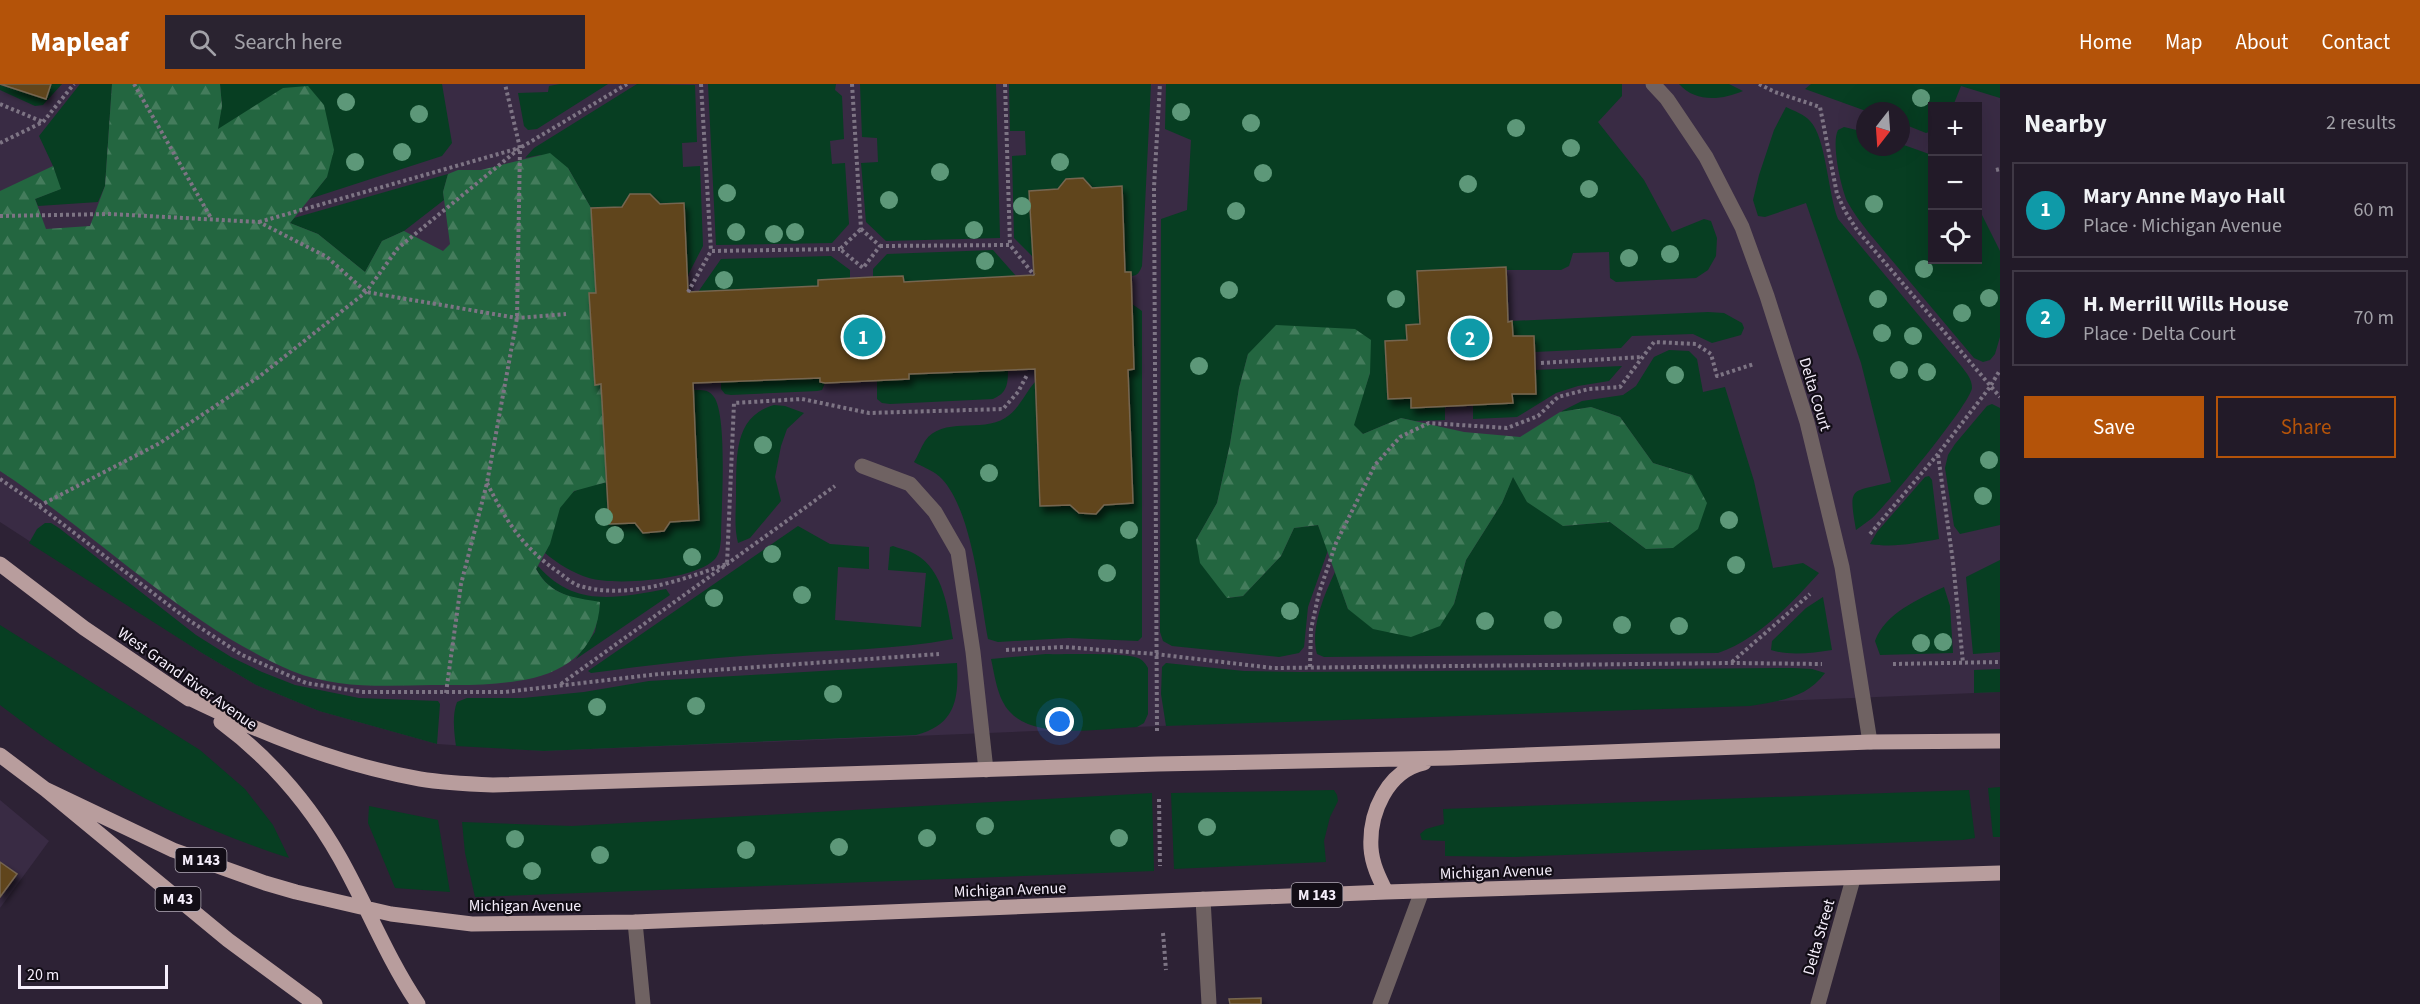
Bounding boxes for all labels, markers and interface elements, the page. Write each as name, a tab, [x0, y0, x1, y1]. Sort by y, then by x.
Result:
search box	[165, 15, 585, 69]
text: Mapleaf	[30, 22, 129, 62]
icon: search	[186, 26, 219, 59]
text: Search here	[234, 26, 342, 58]
text: Home	[2079, 27, 2132, 57]
text: Map	[2165, 27, 2203, 57]
text: About	[2236, 27, 2288, 57]
text: Contact	[2321, 27, 2390, 57]
north arrow	[1856, 102, 1910, 156]
map controls	[1928, 102, 1982, 264]
button: +	[1928, 102, 1982, 156]
text: Nearby	[2024, 105, 2107, 142]
text: 2 results	[2326, 109, 2396, 137]
button: −	[1928, 156, 1982, 210]
text: Mary Anne Mayo Hall	[2083, 180, 2285, 212]
text: 1	[2040, 196, 2051, 224]
text: 60 m	[2354, 196, 2394, 224]
button: locate	[1928, 210, 1982, 264]
text: Place · Michigan Avenue	[2083, 212, 2282, 240]
text: H. Merrill Wills House	[2083, 288, 2289, 320]
text: 2	[2040, 304, 2051, 332]
text: 70 m	[2354, 304, 2394, 332]
pin: 1	[844, 314, 882, 360]
pin: 2	[1450, 316, 1490, 360]
text: Place · Delta Court	[2083, 320, 2236, 348]
street label: Delta Court	[1793, 355, 1837, 434]
button: Save	[2024, 396, 2204, 458]
button: Share	[2216, 396, 2396, 458]
street label: West Grand River Avenue	[113, 622, 262, 735]
your location	[1045, 707, 1074, 736]
road number: M 143	[176, 848, 226, 872]
street label: Michigan Avenue	[1439, 859, 1553, 885]
street label: Michigan Avenue	[953, 877, 1067, 903]
road number: M 143	[1292, 883, 1342, 907]
road number: M 43	[156, 887, 201, 911]
street label: Michigan Avenue	[469, 895, 581, 917]
street label: Delta Street	[1798, 896, 1840, 978]
scale bar	[18, 962, 168, 990]
text: 20 m	[27, 964, 59, 986]

